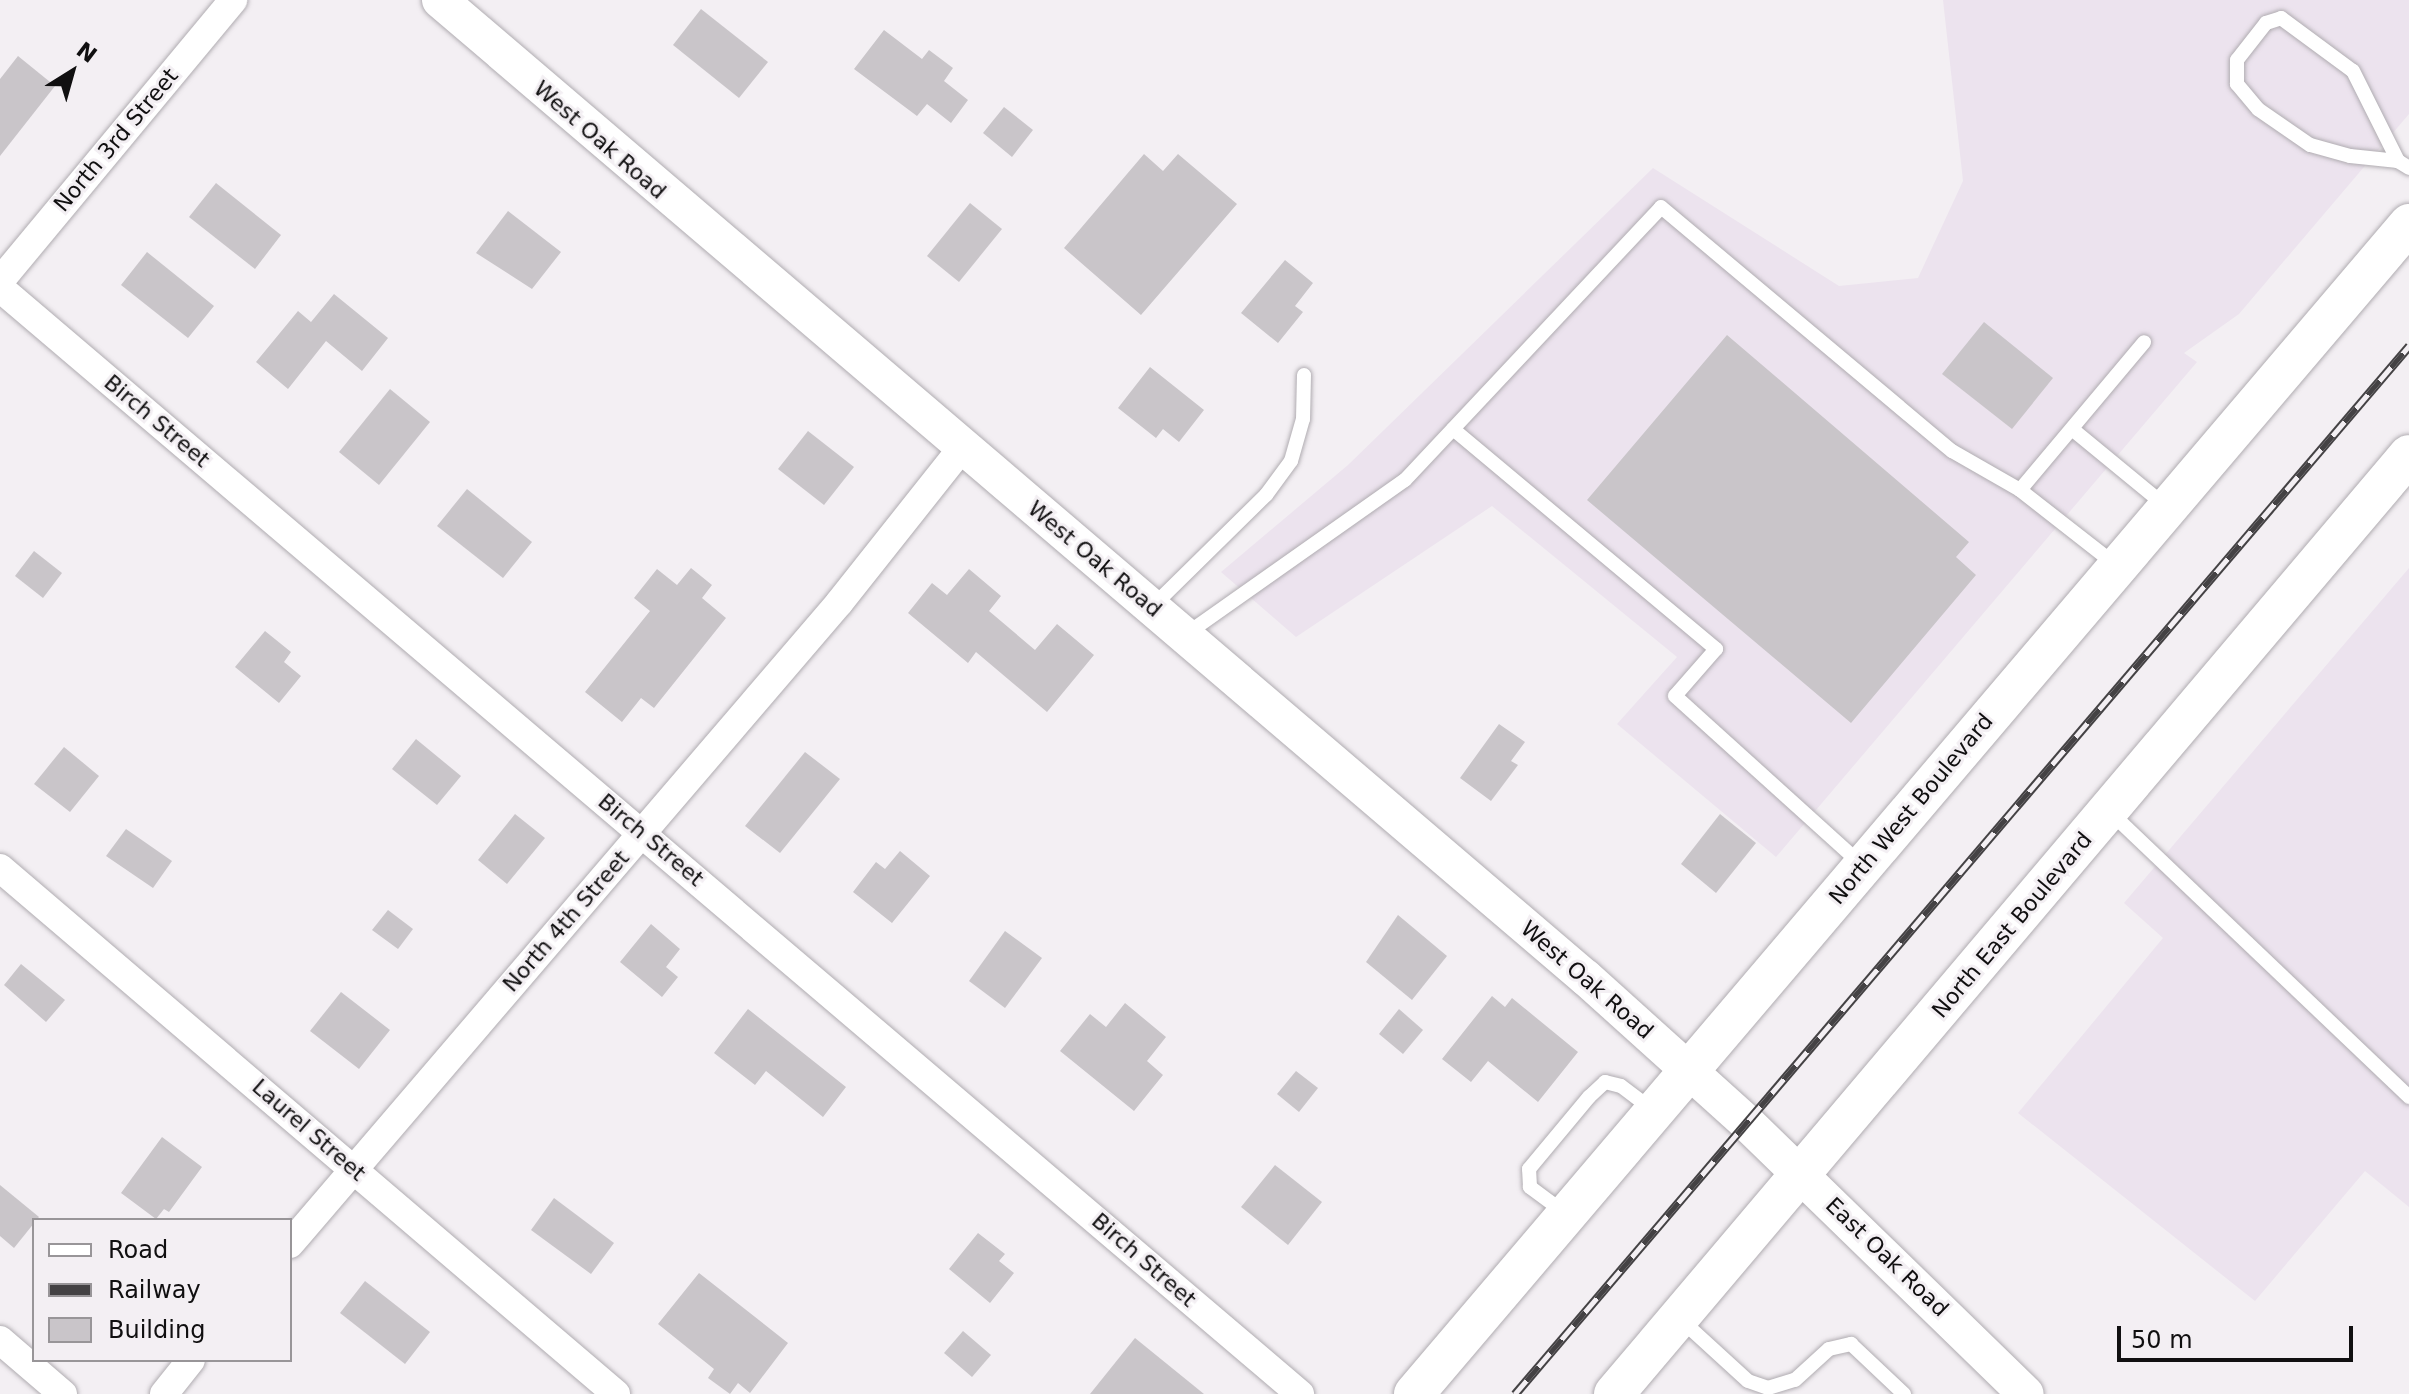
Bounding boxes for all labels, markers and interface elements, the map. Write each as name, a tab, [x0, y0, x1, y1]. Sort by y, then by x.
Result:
north arrow	[32, 32, 112, 112]
text: N	[72, 37, 102, 68]
street label: North 3rd Street	[48, 63, 184, 217]
street label: West Oak Road	[528, 75, 672, 205]
street label: Birch Street	[99, 369, 215, 473]
street label: West Oak Road	[1023, 495, 1167, 623]
street label: North West Boulevard	[1823, 708, 1999, 910]
street label: Birch Street	[593, 788, 709, 892]
street label: North East Boulevard	[1927, 827, 2097, 1023]
street label: North 4th Street	[497, 845, 635, 997]
street label: West Oak Road	[1515, 915, 1659, 1045]
street label: Laurel Street	[247, 1074, 371, 1186]
street label: East Oak Road	[1820, 1192, 1954, 1322]
street label: Birch Street	[1086, 1208, 1202, 1312]
legend	[32, 1218, 292, 1362]
text: Road	[108, 1236, 168, 1264]
text: Railway	[108, 1276, 201, 1304]
scale bar	[2121, 1310, 2357, 1360]
text: Building	[108, 1316, 205, 1344]
text: 50 m	[2131, 1326, 2193, 1354]

